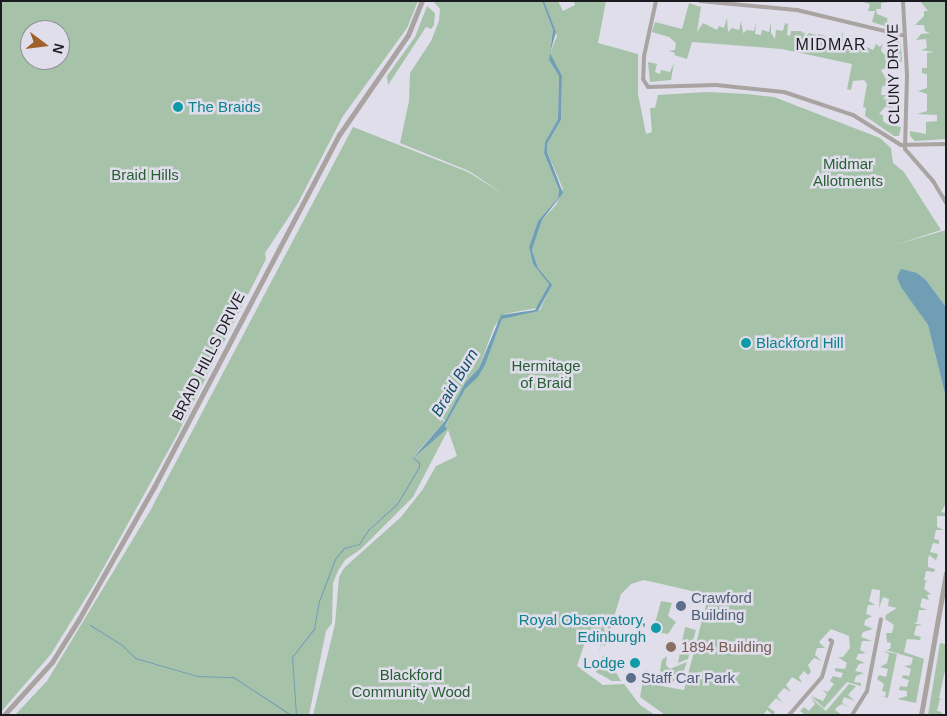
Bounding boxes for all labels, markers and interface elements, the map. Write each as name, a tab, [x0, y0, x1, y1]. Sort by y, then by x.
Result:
north arrow	[20, 20, 70, 70]
street label: CLUNY DRIVE	[883, 23, 903, 125]
district label: MIDMAR	[795, 35, 867, 55]
text: N	[49, 42, 68, 56]
place label: The Braids	[188, 98, 261, 116]
marker: The Braids	[172, 101, 184, 113]
park label: Midmar Allotments	[813, 154, 883, 189]
park label: Braid Hills	[111, 166, 179, 184]
street label: BRAID HILLS DRIVE	[168, 289, 248, 423]
place label: Blackford Hill	[756, 334, 844, 352]
marker: Blackford Hill	[740, 337, 752, 349]
water label: Braid Burn	[427, 346, 483, 420]
park label: Hermitage of Braid	[511, 356, 581, 391]
place label: Crawford Building	[691, 588, 752, 623]
marker: Crawford Building	[675, 600, 687, 612]
place label: Royal Observatory, Edinburgh	[519, 610, 646, 645]
marker: Royal Observatory, Edinburgh	[650, 622, 662, 634]
place label: 1894 Building	[681, 638, 772, 656]
marker: 1894 Building	[665, 641, 677, 653]
place label: Lodge	[583, 654, 625, 672]
marker: Lodge	[629, 657, 641, 669]
park label: Blackford Community Wood	[352, 665, 470, 700]
place label: Staff Car Park	[641, 669, 735, 687]
marker: Staff Car Park	[625, 672, 637, 684]

